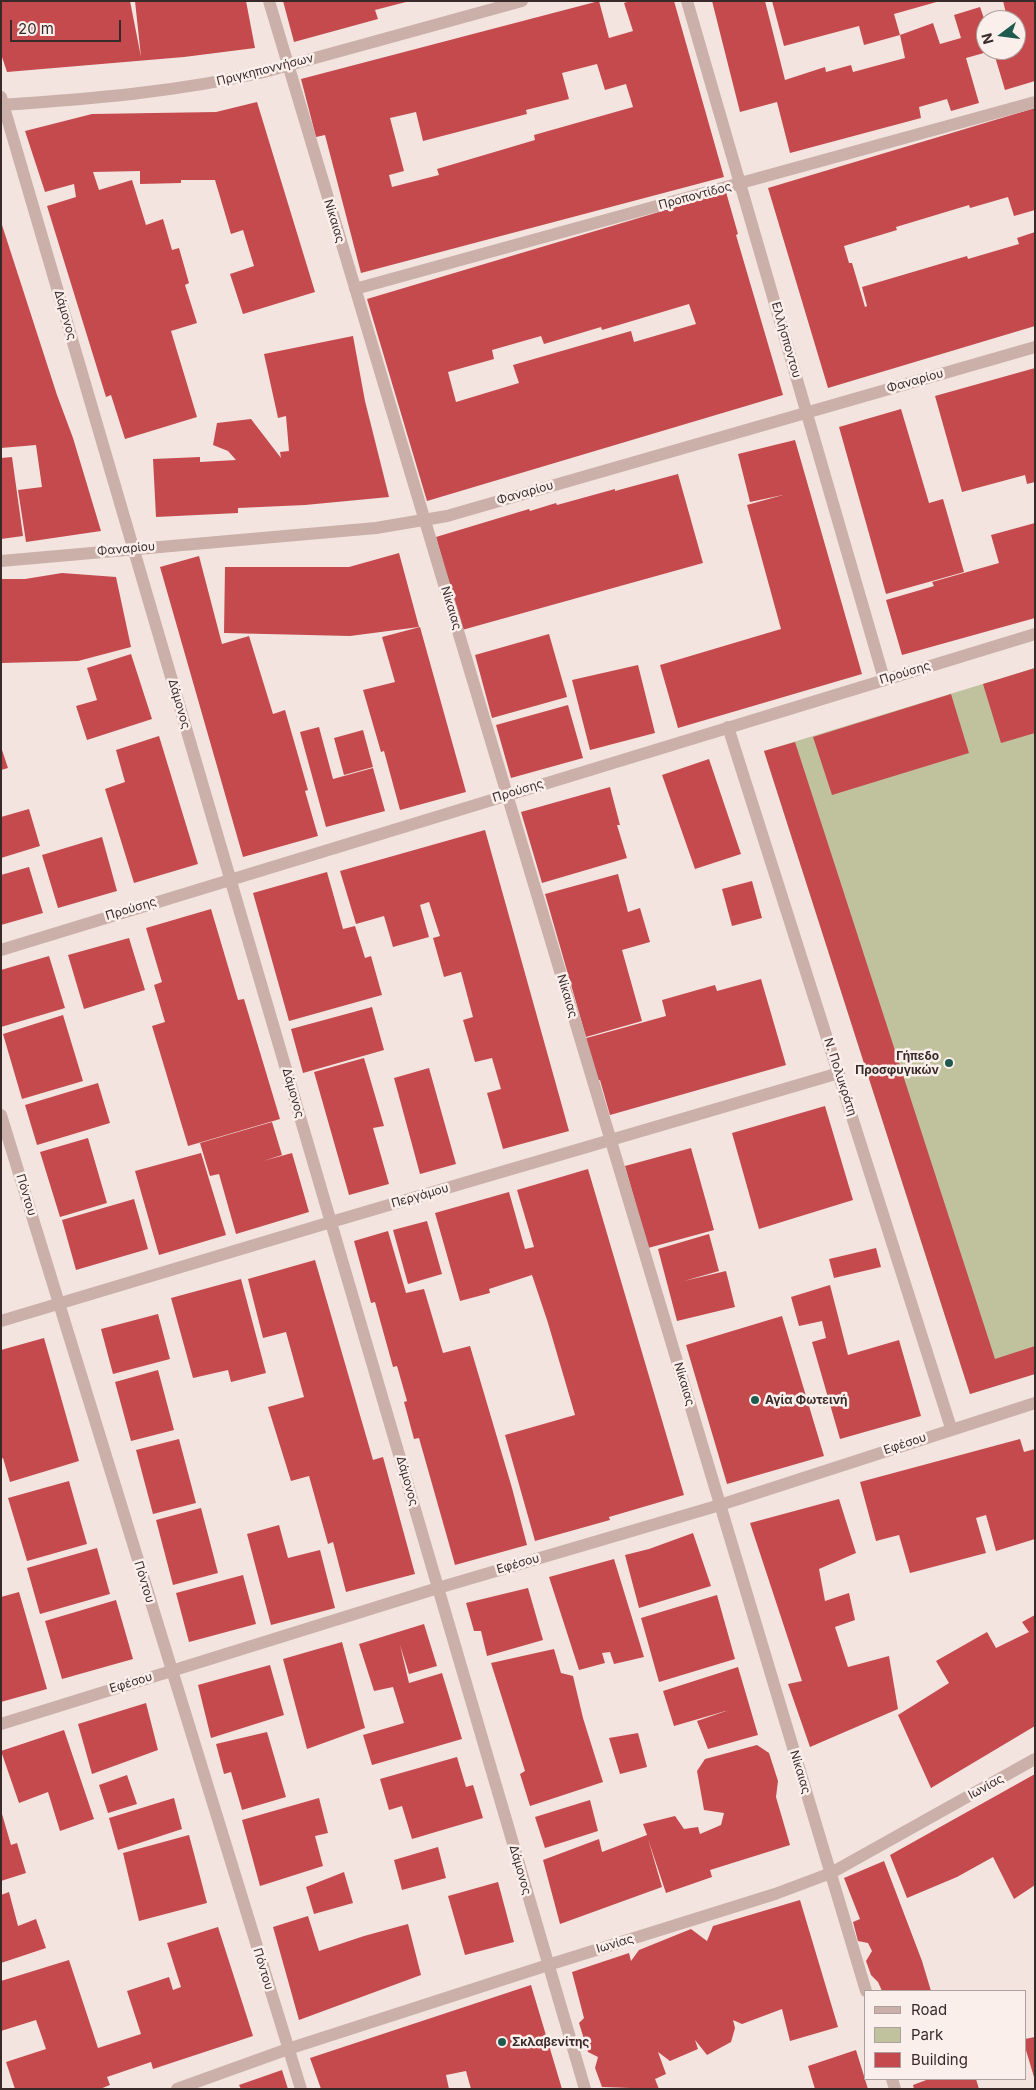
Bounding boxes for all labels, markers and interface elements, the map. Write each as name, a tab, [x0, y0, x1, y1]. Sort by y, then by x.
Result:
scale bar	[12, 10, 124, 42]
north arrow	[976, 10, 1026, 60]
text: 20 m	[18, 19, 54, 38]
text: N	[977, 31, 997, 46]
street label: Πριγκηποννήσων	[215, 51, 315, 89]
street label: Προποντίδος	[657, 179, 733, 213]
street label: Νίκαιας	[321, 198, 347, 244]
street label: Δάμονος	[51, 289, 79, 341]
street label: Ελλήσποντου	[768, 300, 804, 380]
street label: Φαναρίου	[885, 366, 945, 396]
street label: Φαναρίου	[495, 478, 555, 508]
street label: Φαναρίου	[96, 539, 156, 559]
street label: Νίκαιας	[438, 585, 464, 631]
street label: Προύσης	[878, 658, 932, 688]
street label: Δάμονος	[165, 678, 193, 730]
street label: Προύσης	[491, 776, 545, 806]
street label: Προύσης	[104, 894, 158, 924]
street label: Νίκαιας	[554, 973, 580, 1019]
street label: Ν. Πολυκράτη	[821, 1036, 859, 1118]
place label: Γήπεδο Προσφυγικών	[855, 1049, 939, 1077]
marker: Γήπεδο Προσφυγικών	[943, 1057, 955, 1069]
street label: Δάμονος	[279, 1067, 307, 1119]
street label: Πόντου	[13, 1172, 39, 1218]
street label: Περγάμου	[390, 1181, 450, 1211]
street label: Νίκαιας	[671, 1361, 697, 1407]
place label: Αγία Φωτεινή	[765, 1393, 848, 1407]
marker: Αγία Φωτεινή	[749, 1394, 761, 1406]
street label: Εφέσου	[882, 1430, 928, 1458]
street label: Δάμονος	[393, 1455, 421, 1507]
street label: Εφέσου	[495, 1551, 541, 1577]
street label: Πόντου	[131, 1559, 157, 1605]
street label: Εφέσου	[108, 1670, 154, 1696]
street label: Νίκαιας	[787, 1749, 813, 1795]
street label: Ιωνίας	[966, 1771, 1006, 1803]
street label: Δάμονος	[506, 1844, 534, 1896]
street label: Ιωνίας	[595, 1932, 635, 1956]
street label: Πόντου	[250, 1946, 276, 1992]
legend	[864, 1990, 1026, 2080]
text: Road	[911, 2000, 947, 2019]
text: Park	[911, 2025, 943, 2044]
place label: Σκλαβενίτης	[512, 2035, 589, 2049]
marker: Σκλαβενίτης	[496, 2036, 508, 2048]
text: Building	[911, 2050, 968, 2069]

